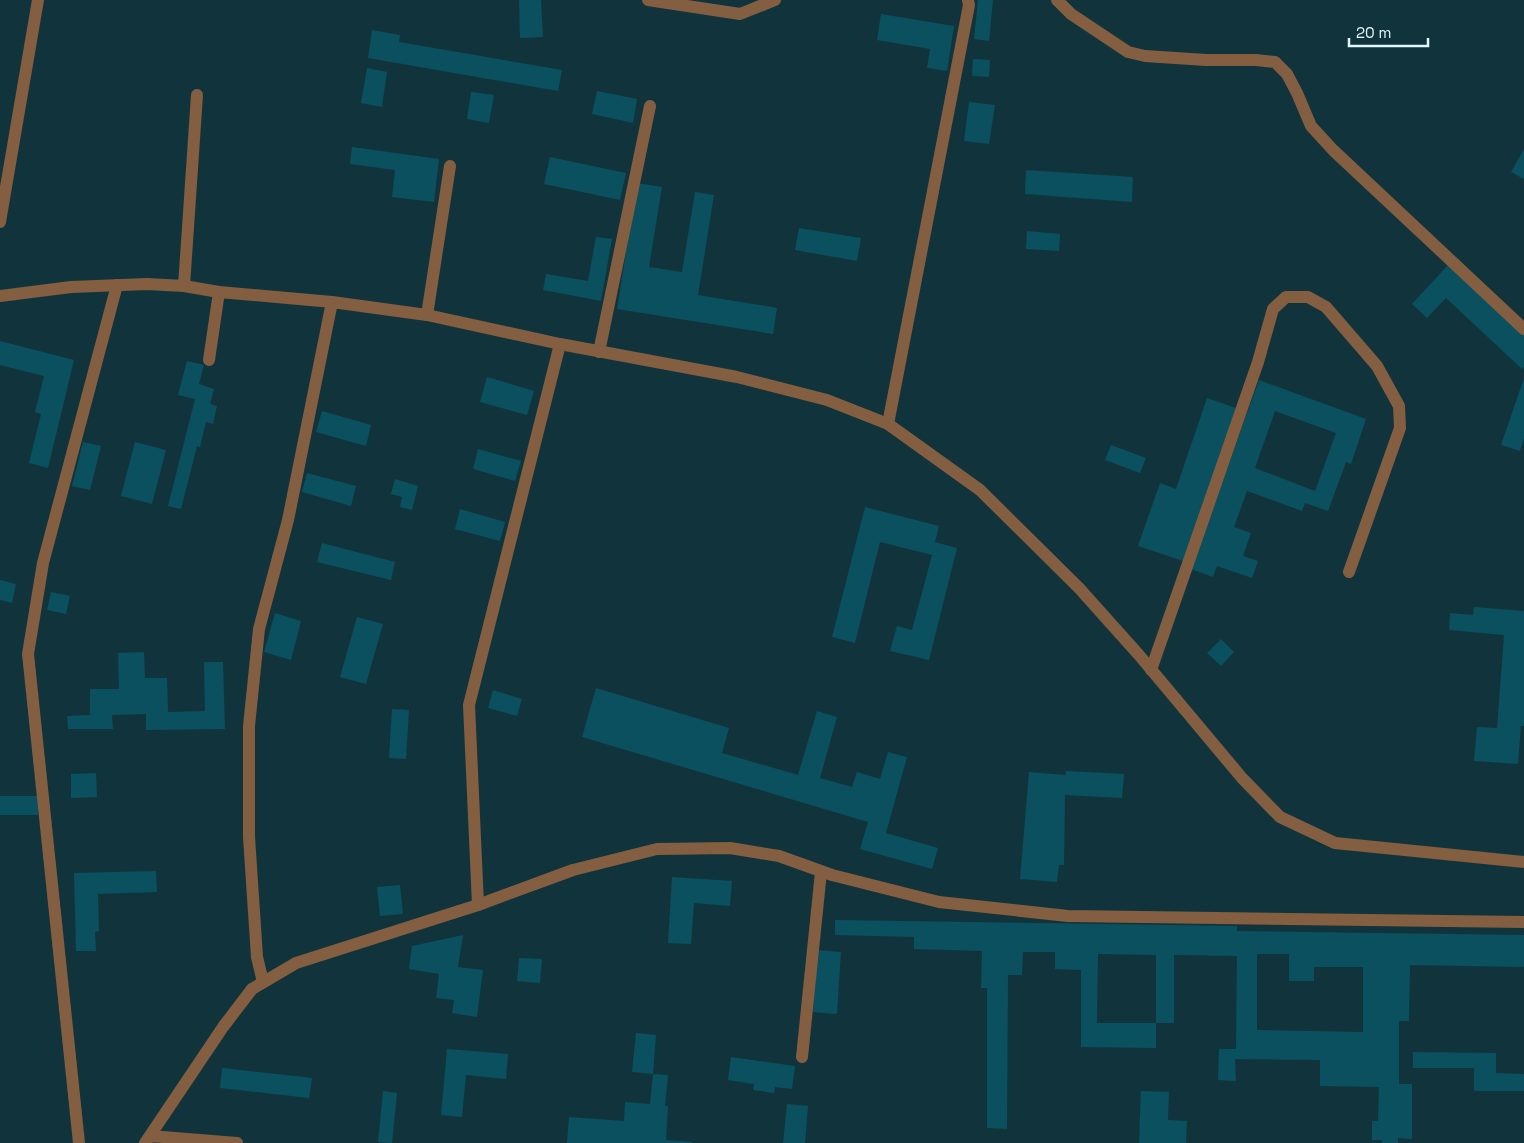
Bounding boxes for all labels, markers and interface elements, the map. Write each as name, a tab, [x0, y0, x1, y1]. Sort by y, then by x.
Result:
scale bar	[1349, 15, 1428, 47]
text: 20 m	[1356, 23, 1391, 42]

